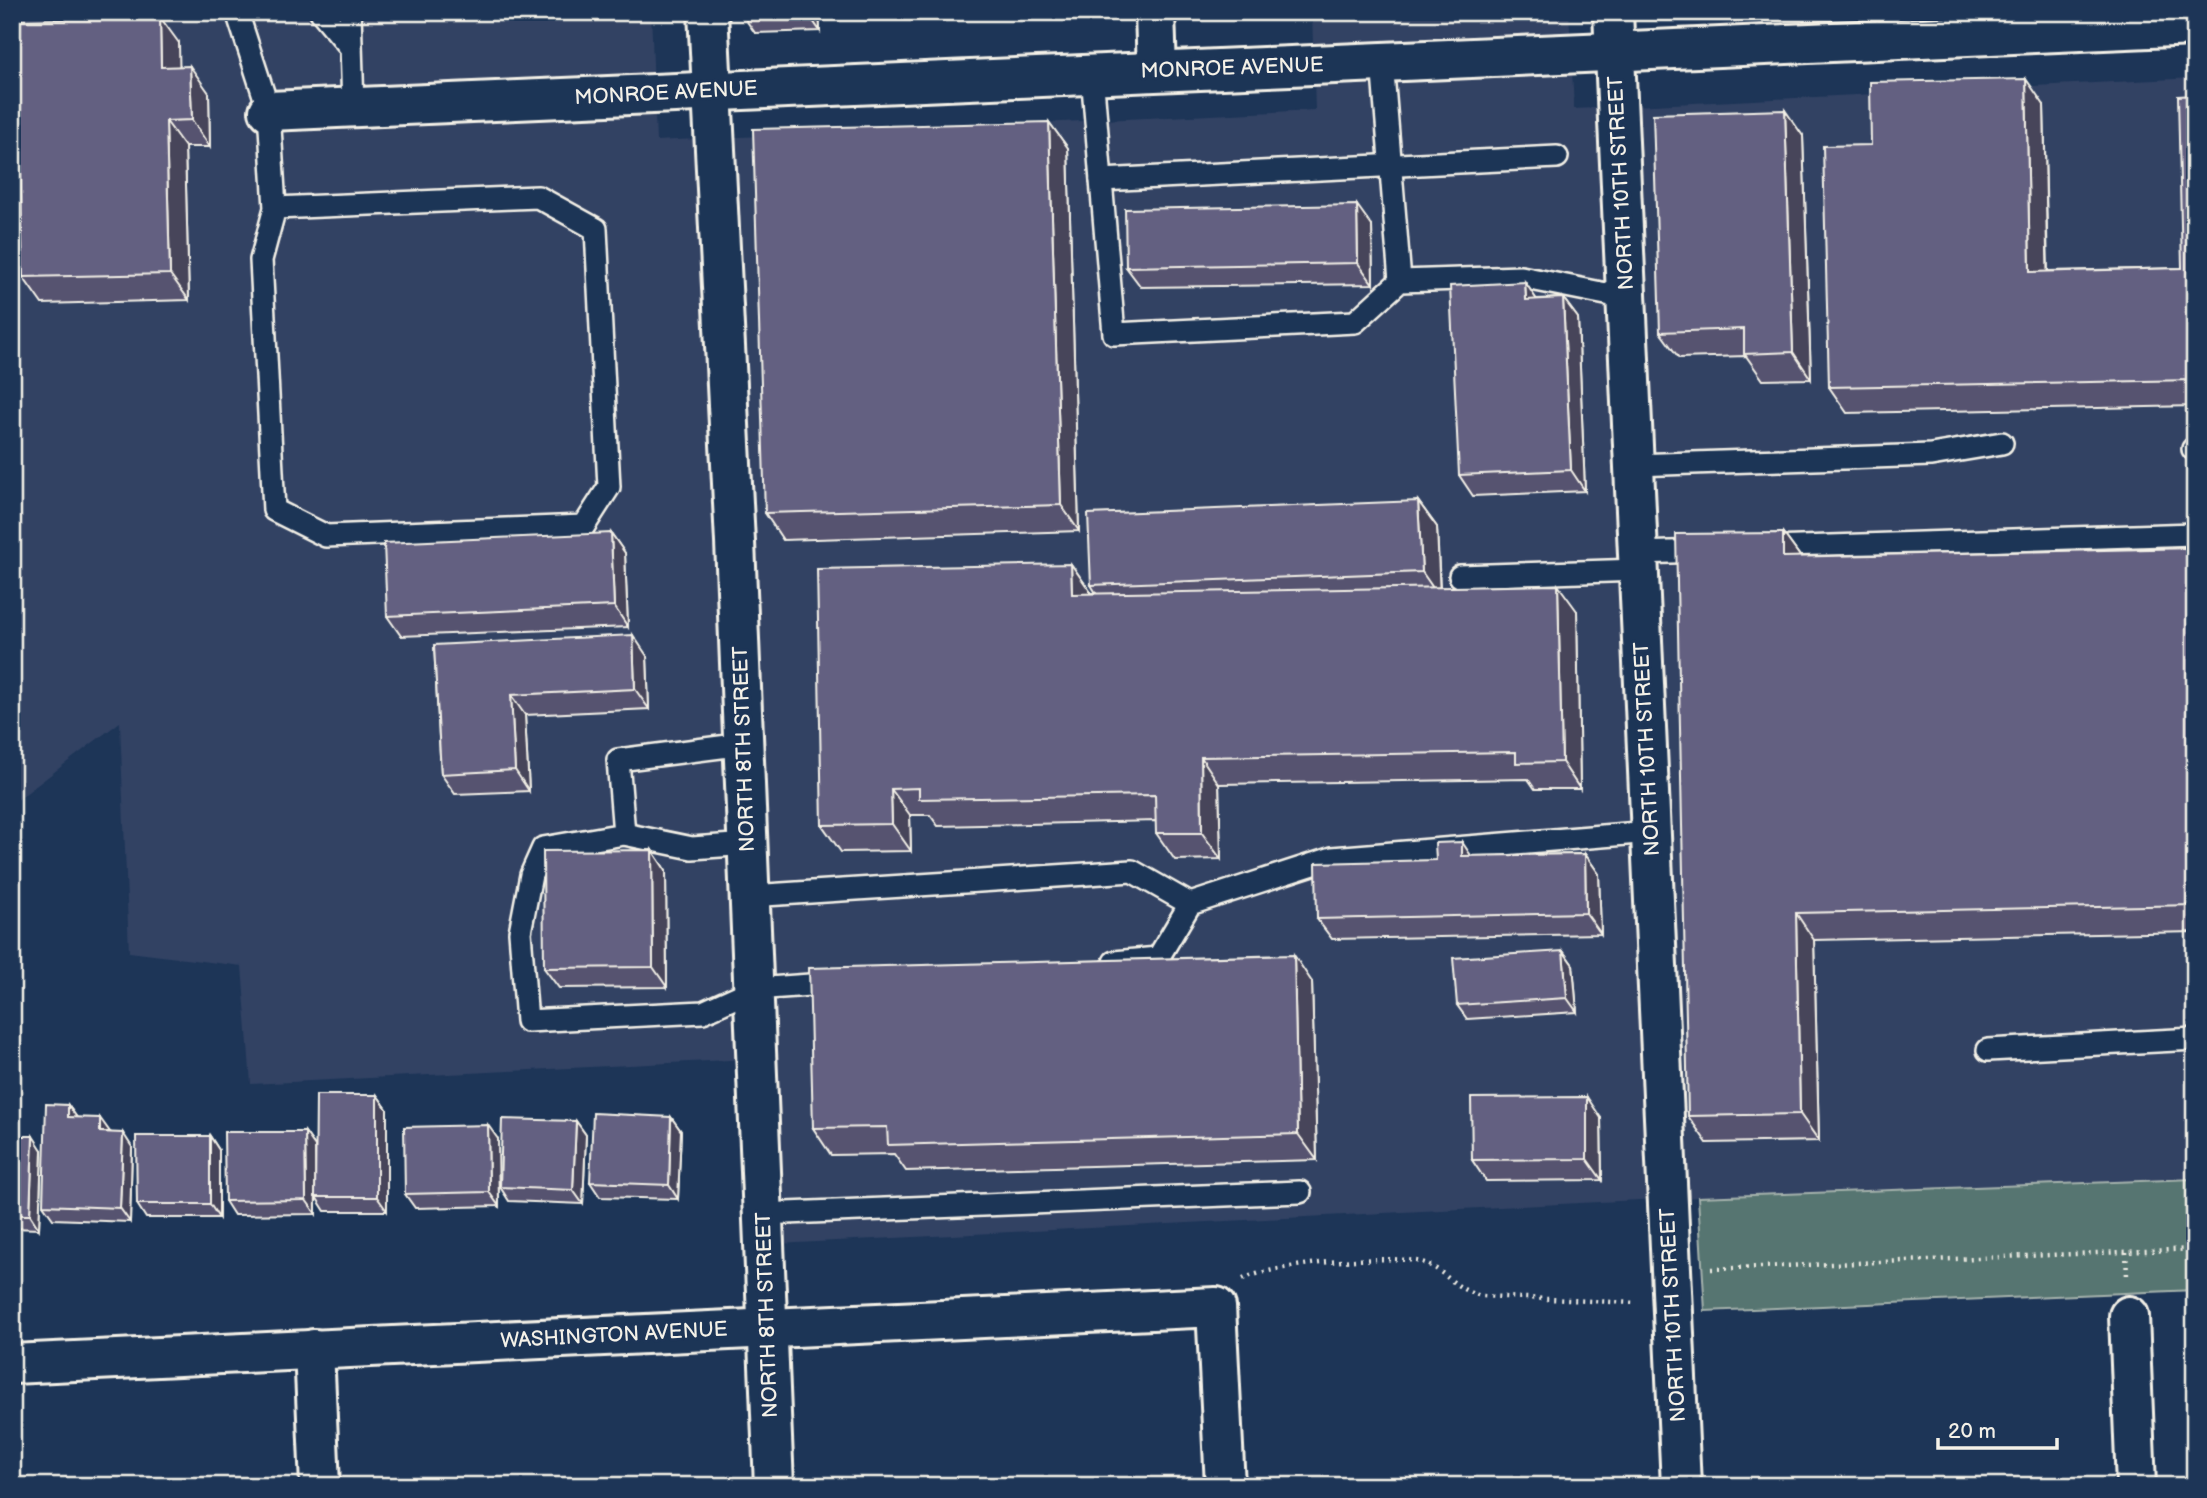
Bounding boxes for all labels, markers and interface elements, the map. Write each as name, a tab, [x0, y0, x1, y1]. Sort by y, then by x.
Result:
street label: MONROE AVENUE	[1140, 52, 1324, 84]
street label: NORTH 10TH STREET	[1603, 75, 1639, 291]
street label: MONROE AVENUE	[574, 76, 758, 110]
street label: NORTH 10TH STREET	[1629, 641, 1665, 857]
street label: NORTH 8TH STREET	[728, 645, 760, 852]
street label: NORTH 10TH STREET	[1655, 1207, 1691, 1423]
street label: NORTH 8TH STREET	[751, 1211, 783, 1418]
street label: WASHINGTON AVENUE	[500, 1317, 728, 1353]
scale bar	[1938, 1407, 2056, 1451]
text: 20 m	[1948, 1419, 1996, 1444]

